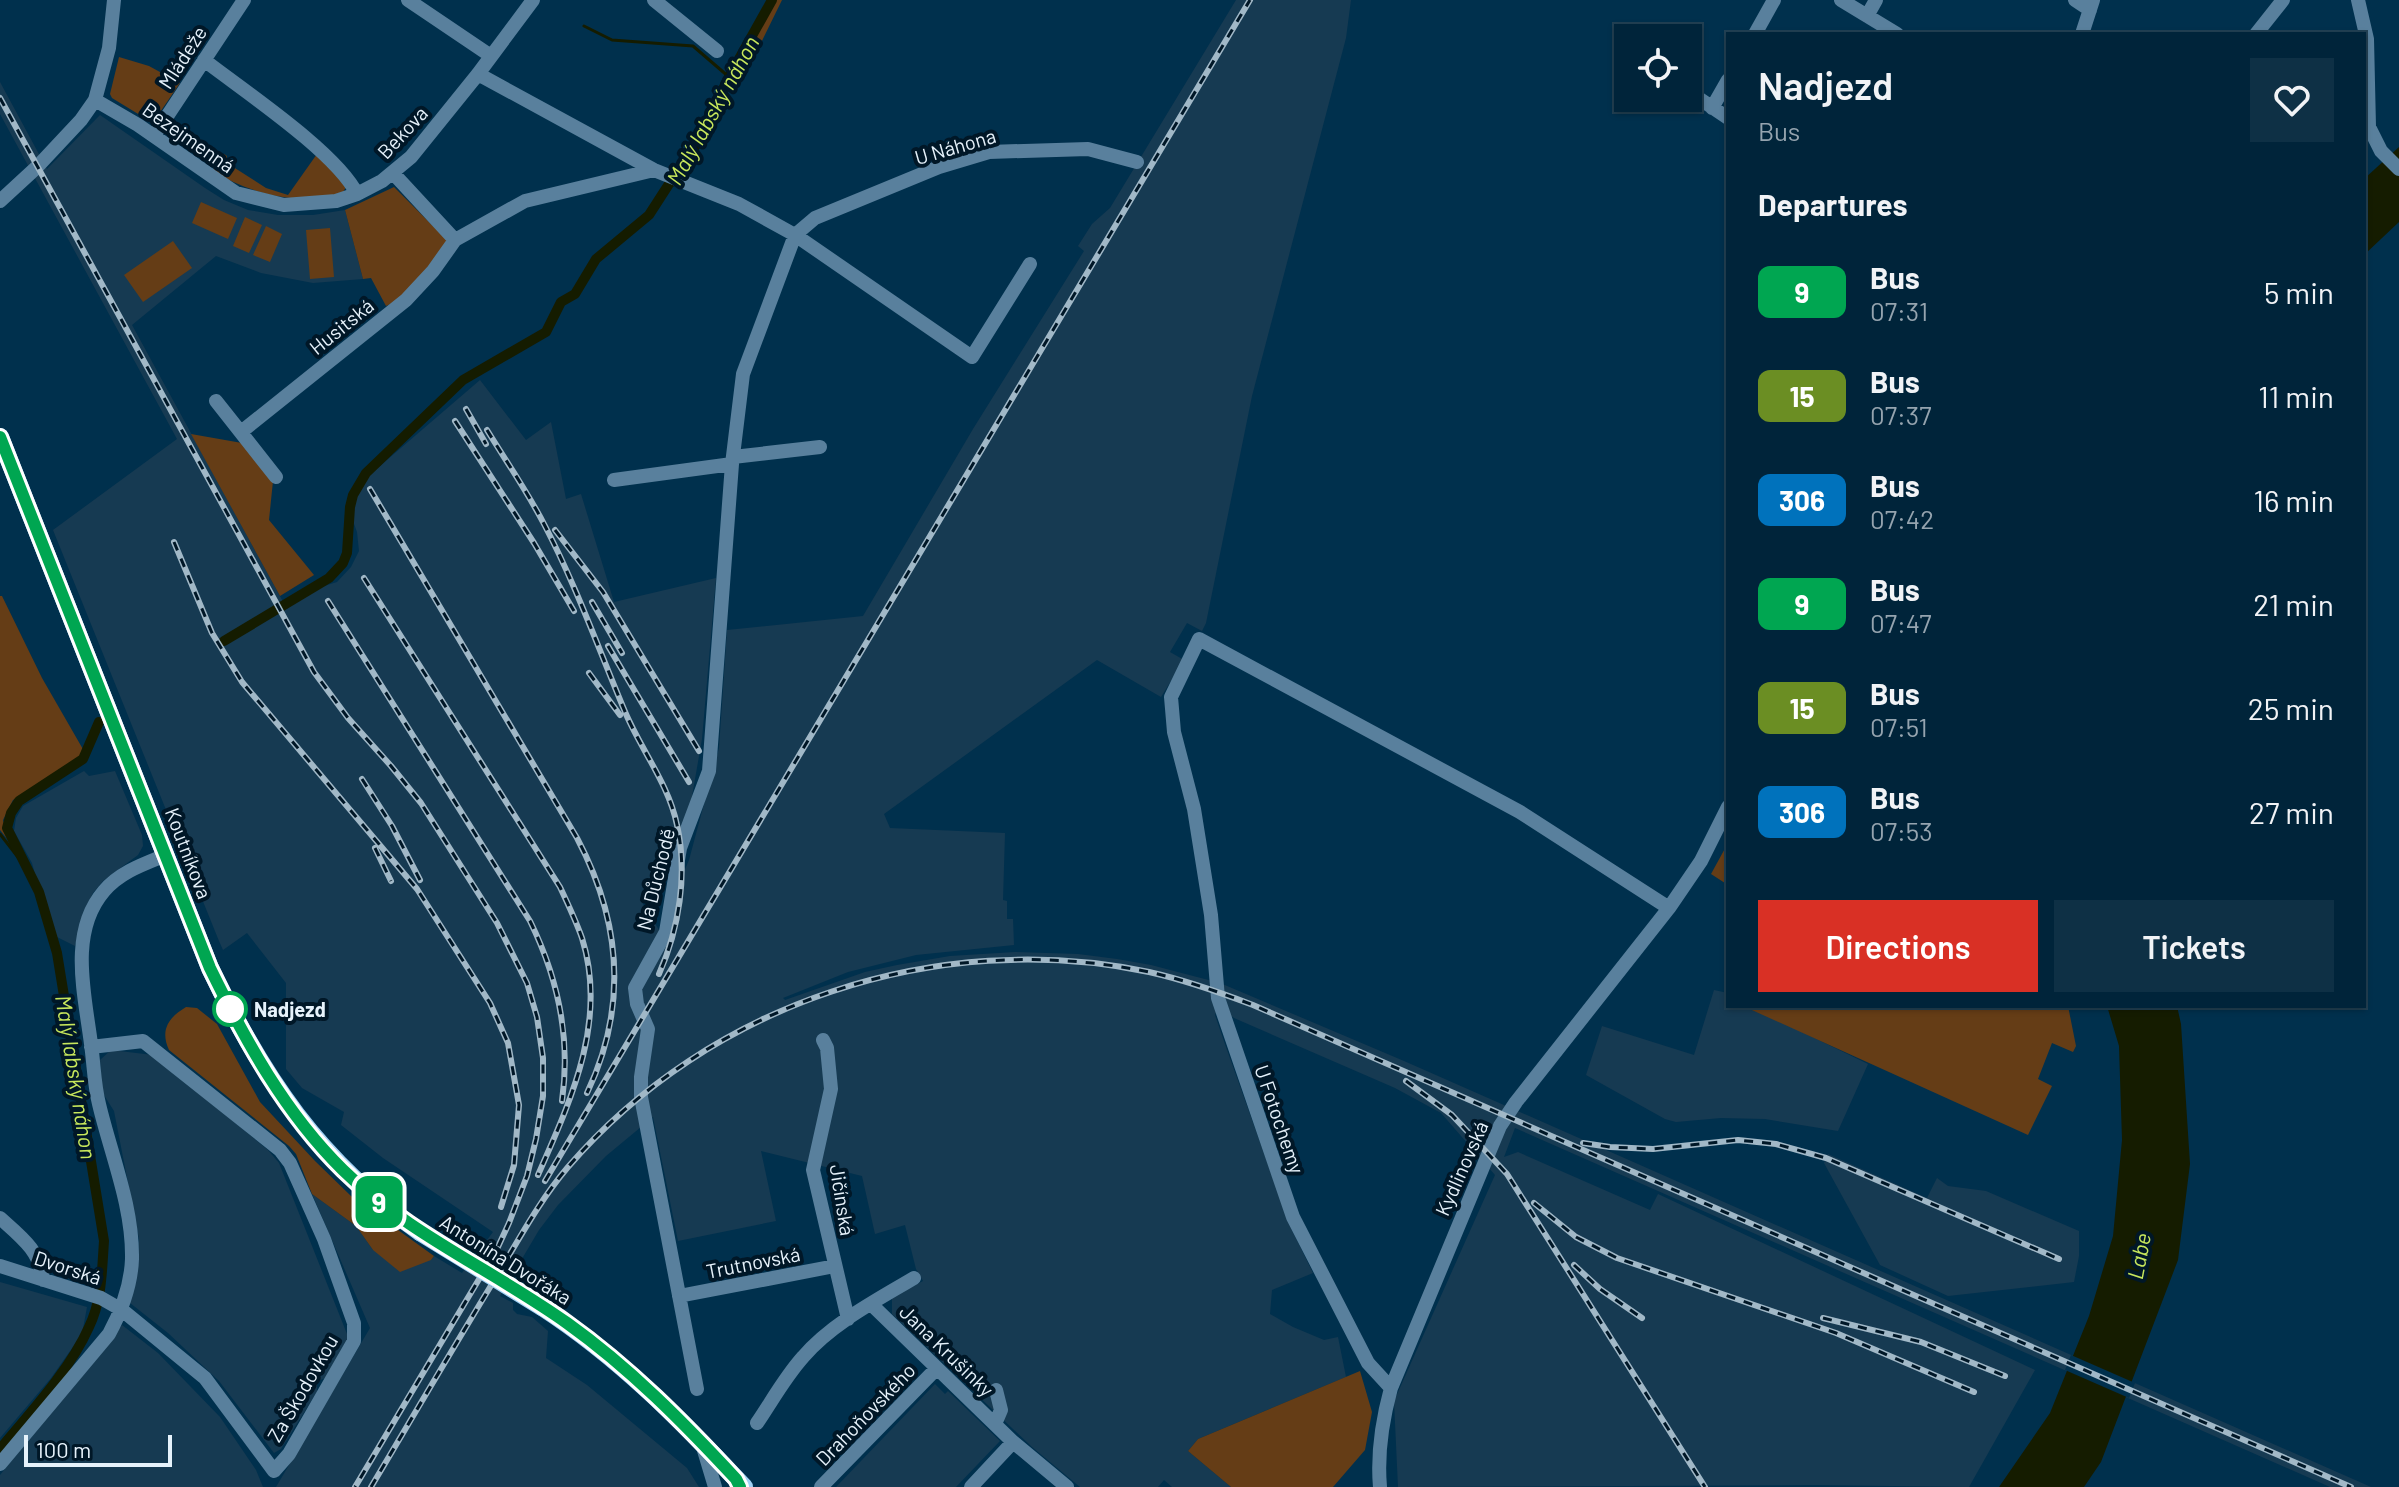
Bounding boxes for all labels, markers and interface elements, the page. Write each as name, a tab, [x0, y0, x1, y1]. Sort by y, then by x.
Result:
street label: Mládeže	[153, 21, 211, 93]
map controls	[1614, 24, 1702, 112]
button: locate	[1614, 24, 1702, 112]
water label: Malý labský náhon	[660, 31, 764, 189]
button: heart	[2250, 58, 2334, 142]
text: Nadjezd	[1758, 62, 1893, 108]
street label: Bezejmenná	[139, 97, 239, 177]
street label: Bekova	[372, 101, 432, 163]
text: Bus	[1758, 115, 1800, 146]
street label: U Náhona	[912, 123, 998, 169]
text: Departures	[1758, 186, 1908, 222]
text: Bus	[1870, 259, 1920, 295]
text: 5 min	[2264, 274, 2334, 310]
text: 9	[1795, 275, 1809, 309]
street label: Husitská	[304, 293, 378, 359]
text: 07:31	[1870, 295, 1928, 326]
text: Bus	[1870, 363, 1920, 399]
text: 11 min	[2258, 378, 2334, 414]
text: 15	[1789, 379, 1815, 413]
text: 07:37	[1870, 399, 1932, 430]
text: Bus	[1870, 467, 1920, 503]
text: 16 min	[2253, 482, 2334, 518]
text: 306	[1779, 483, 1825, 517]
text: 07:42	[1870, 503, 1934, 534]
text: Bus	[1870, 571, 1920, 607]
text: 21 min	[2253, 586, 2334, 622]
text: 9	[1795, 587, 1809, 621]
text: 07:47	[1870, 607, 1932, 638]
text: Bus	[1870, 675, 1920, 711]
text: 25 min	[2248, 690, 2334, 726]
text: 15	[1789, 691, 1815, 725]
text: 07:51	[1870, 711, 1928, 742]
text: Bus	[1870, 779, 1920, 815]
text: 27 min	[2249, 794, 2334, 830]
text: 306	[1779, 795, 1825, 829]
street label: Koutníkova	[161, 804, 217, 902]
text: 07:53	[1870, 815, 1933, 846]
street label: Na Důchodě	[631, 826, 679, 932]
button: Directions	[1758, 900, 2038, 992]
button: Tickets	[2054, 900, 2334, 992]
marker: Nadjezd	[213, 992, 247, 1026]
water label: Malý labský náhon	[51, 993, 103, 1161]
place label: Nadjezd	[254, 997, 326, 1021]
street label: U Fotochemy	[1250, 1061, 1310, 1177]
street label: Kydlinovská	[1429, 1117, 1493, 1219]
street label: Jičínská	[826, 1163, 860, 1237]
line badge: 9	[353, 1176, 405, 1228]
text: 9	[372, 1185, 386, 1219]
street label: Antonína Dvořáka	[436, 1209, 576, 1309]
water label: Labe	[2121, 1231, 2155, 1281]
street label: Trutnovská	[704, 1241, 802, 1283]
street label: Dvorská	[31, 1245, 105, 1289]
street label: Jana Krušinky	[895, 1299, 999, 1401]
street label: Za Škodovkou	[262, 1330, 342, 1446]
street label: Drahoňovského	[810, 1358, 920, 1470]
scale bar	[24, 1431, 172, 1467]
text: 100 m	[36, 1436, 91, 1462]

